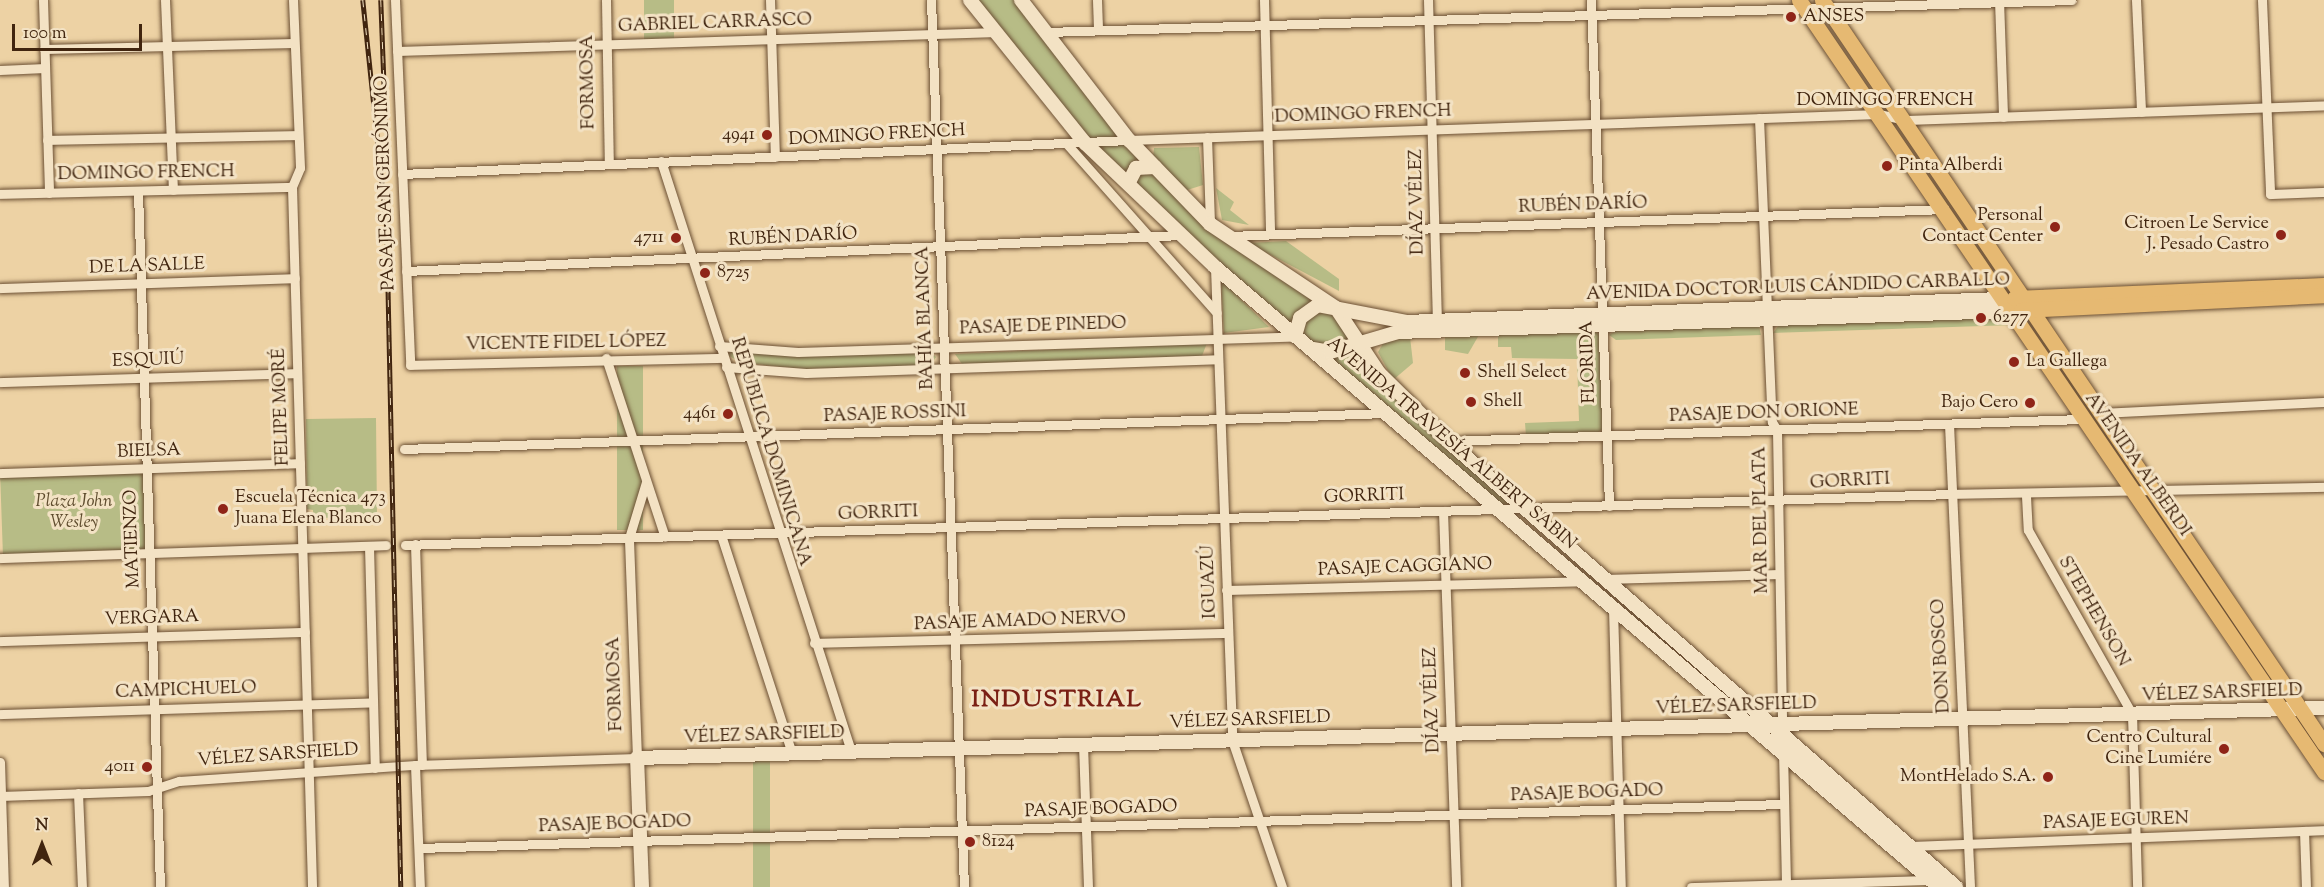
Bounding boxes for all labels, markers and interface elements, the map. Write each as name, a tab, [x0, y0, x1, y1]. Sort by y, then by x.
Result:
place label: ANSES	[1803, 6, 1864, 28]
street label: GABRIEL CARRASCO	[618, 10, 812, 38]
marker: ANSES	[1784, 10, 1798, 24]
scale bar	[15, 12, 146, 50]
text: 100 m	[23, 21, 67, 47]
street label: FORMOSA	[577, 34, 601, 130]
street label: PASAJE SAN GERÓNIMO	[371, 75, 401, 291]
street label: DOMINGO FRENCH	[1797, 90, 1973, 112]
street label: DOMINGO FRENCH	[1274, 101, 1452, 129]
street label: DOMINGO FRENCH	[788, 121, 966, 151]
place label: 4941	[722, 124, 755, 146]
marker: 4941	[760, 128, 774, 142]
street label: DÍAZ VÉLEZ	[1406, 149, 1430, 255]
place label: Pinta Alberdi	[1899, 155, 2003, 177]
marker: Pinta Alberdi	[1880, 159, 1894, 173]
street label: DOMINGO FRENCH	[57, 162, 235, 186]
street label: RUBÉN DARÍO	[1518, 193, 1648, 219]
place label: Personal Contact Center	[1922, 206, 2043, 248]
place label: Citroen Le Service J. Pesado Castro	[2124, 214, 2269, 256]
marker: Personal Contact Center	[2048, 220, 2062, 234]
street label: RUBÉN DARÍO	[728, 224, 858, 252]
place label: 4711	[634, 227, 664, 249]
marker: Citroen Le Service J. Pesado Castro	[2274, 228, 2288, 242]
marker: 4711	[669, 231, 683, 245]
street label: BAHÍA BLANCA	[913, 246, 939, 390]
street label: DE LA SALLE	[89, 254, 205, 280]
place label: 8725	[717, 262, 749, 284]
marker: 8725	[698, 266, 712, 280]
street label: AVENIDA DOCTOR LUIS CÁNDIDO CARBALLO	[1586, 270, 2010, 306]
place label: 6277	[1993, 307, 2028, 329]
marker: 6277	[1974, 311, 1988, 325]
street label: PASAJE DE PINEDO	[959, 313, 1127, 341]
street label: FLORIDA	[1577, 320, 1601, 404]
street label: VICENTE FIDEL LÓPEZ	[466, 331, 666, 357]
street label: AVENIDA TRAVESÍA ALBERT SABIN	[1322, 333, 1580, 555]
street label: REPÚBLICA DOMINICANA	[725, 335, 815, 569]
street label: FELIPE MORÉ	[269, 348, 295, 466]
street label: ESQUIÚ	[112, 349, 184, 373]
place label: La Gallega	[2026, 351, 2107, 373]
marker: La Gallega	[2007, 355, 2021, 369]
place label: Shell Select	[1477, 362, 1567, 384]
marker: Shell Select	[1458, 366, 1472, 380]
street label: AVENIDA ALBERDI	[2079, 389, 2195, 541]
place label: Shell	[1483, 391, 1522, 413]
place label: Bajo Cero	[1941, 392, 2018, 414]
marker: Shell	[1464, 395, 1478, 409]
marker: Bajo Cero	[2023, 396, 2037, 410]
street label: PASAJE DON ORIONE	[1669, 400, 1859, 428]
street label: PASAJE ROSSINI	[823, 402, 967, 428]
place label: 4461	[683, 403, 716, 425]
marker: 4461	[721, 407, 735, 421]
street label: BIELSA	[117, 440, 181, 464]
street label: MAR DEL PLATA	[1750, 446, 1774, 594]
street label: GORRITI	[1809, 469, 1891, 495]
street label: GORRITI	[1323, 485, 1405, 509]
place label: Escuela Técnica 473 Juana Elena Blanco	[235, 488, 386, 530]
street label: MATIENZO	[120, 489, 146, 589]
park label: Plaza John Wesley	[36, 492, 112, 534]
marker: Escuela Técnica 473 Juana Elena Blanco	[216, 502, 230, 516]
street label: GORRITI	[837, 502, 919, 526]
street label: IGUAZÚ	[1198, 545, 1222, 619]
street label: STEPHENSON	[2053, 553, 2133, 671]
street label: PASAJE CAGGIANO	[1317, 554, 1493, 582]
street label: DON BOSCO	[1928, 598, 1956, 714]
street label: VERGARA	[104, 607, 200, 631]
street label: PASAJE AMADO NERVO	[914, 608, 1126, 636]
street label: FORMOSA	[604, 636, 628, 732]
street label: DÍAZ VÉLEZ	[1420, 647, 1446, 753]
street label: CAMPICHUELO	[115, 678, 257, 704]
street label: VÉLEZ SARSFIELD	[2141, 680, 2303, 708]
district label: INDUSTRIAL	[972, 687, 1142, 715]
street label: VÉLEZ SARSFIELD	[1655, 693, 1817, 721]
street label: VÉLEZ SARSFIELD	[1169, 707, 1331, 735]
street label: VÉLEZ SARSFIELD	[683, 722, 845, 750]
place label: Centro Cultural Cine Lumiére	[2087, 728, 2212, 771]
street label: VÉLEZ SARSFIELD	[197, 740, 359, 772]
marker: Centro Cultural Cine Lumiére	[2217, 742, 2231, 756]
place label: 4011	[105, 756, 135, 778]
marker: 4011	[140, 760, 154, 774]
place label: MontHelado S.A.	[1900, 766, 2036, 788]
marker: MontHelado S.A.	[2041, 770, 2055, 784]
street label: PASAJE BOGADO	[1510, 781, 1664, 807]
street label: PASAJE BOGADO	[1024, 797, 1178, 823]
street label: PASAJE EGUREN	[2043, 809, 2189, 835]
street label: PASAJE BOGADO	[538, 812, 692, 838]
north arrow	[12, 815, 72, 875]
text: N	[36, 815, 48, 838]
place label: 8124	[982, 831, 1015, 853]
marker: 8124	[963, 835, 977, 849]

